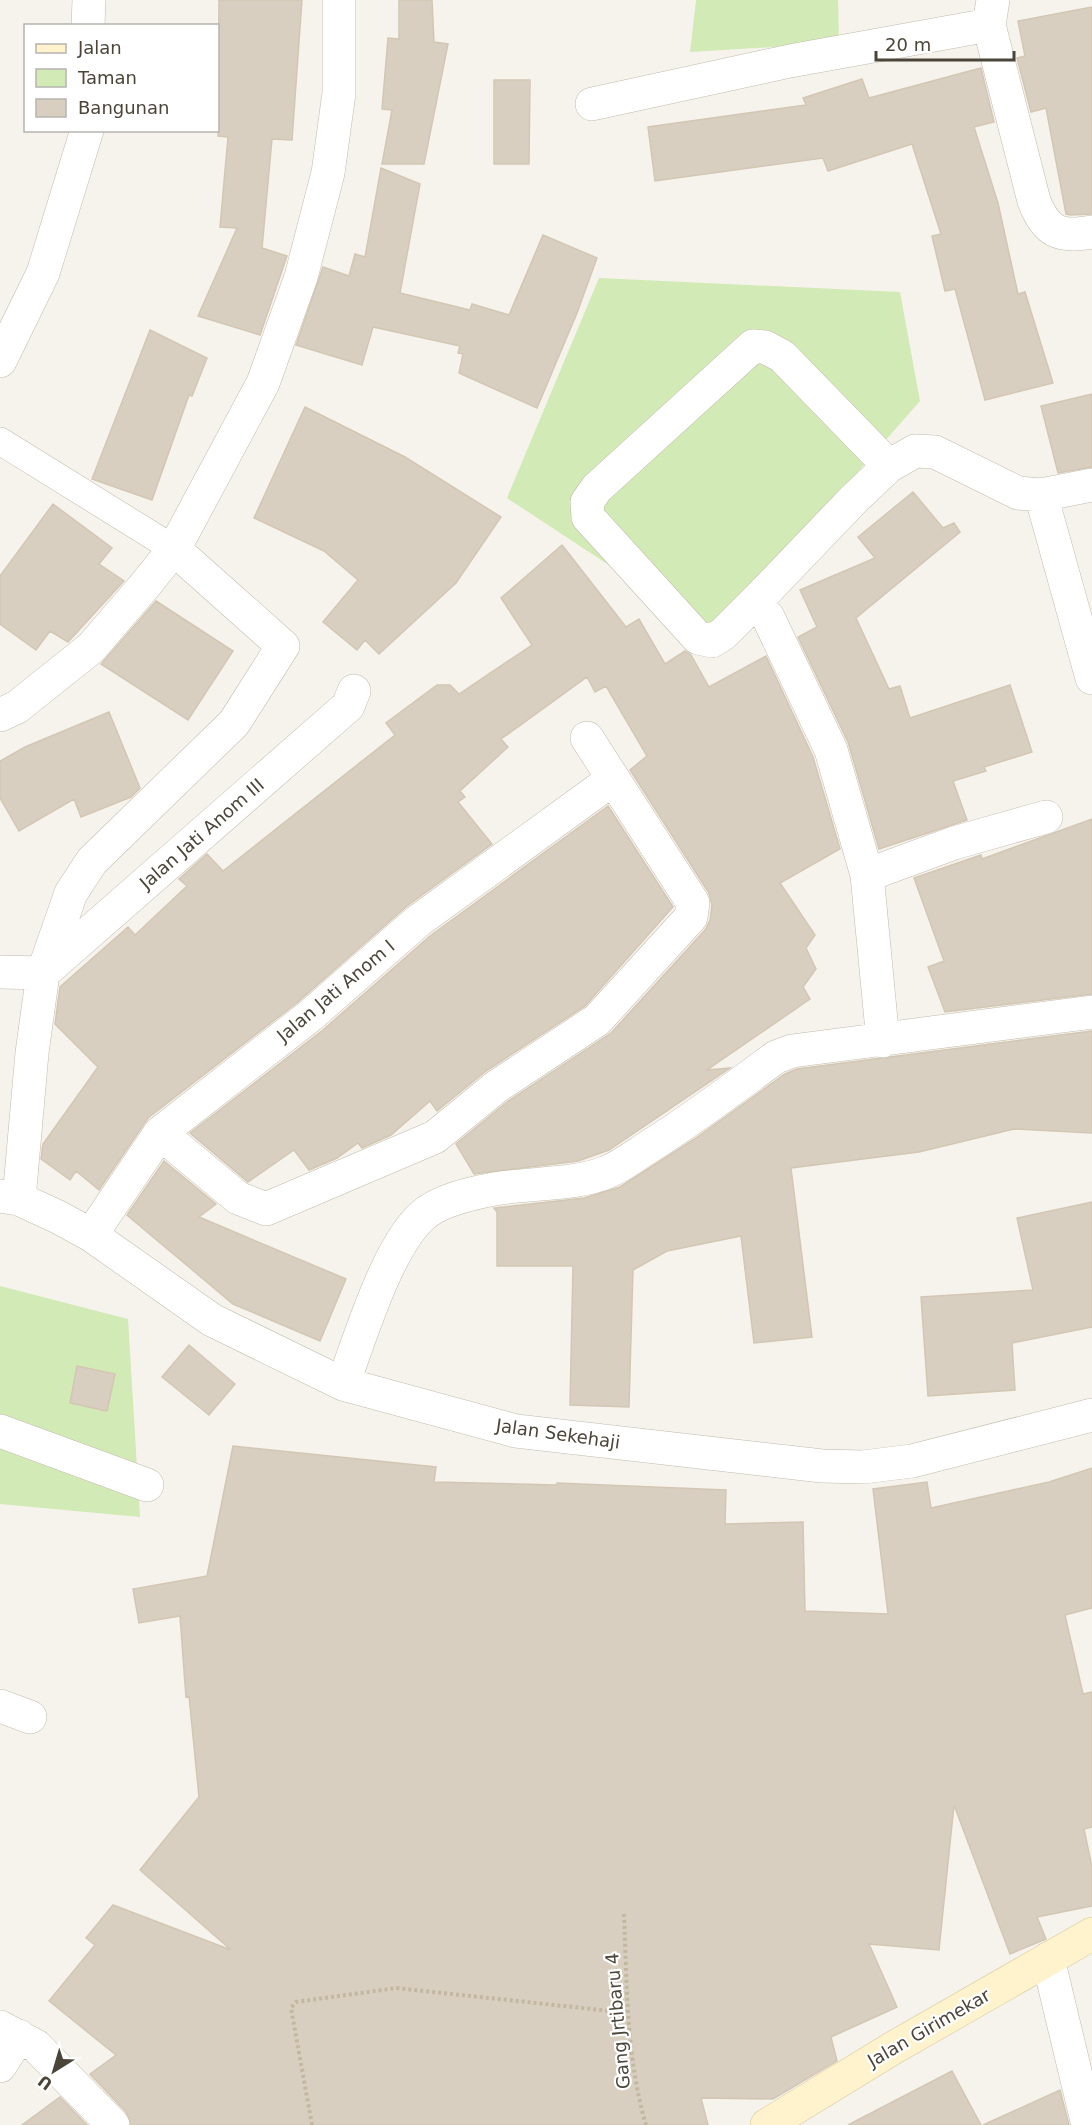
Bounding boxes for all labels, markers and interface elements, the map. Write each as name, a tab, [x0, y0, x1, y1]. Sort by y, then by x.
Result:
legend	[24, 24, 219, 132]
scale bar	[876, 24, 1014, 62]
text: 20 m	[885, 34, 931, 55]
text: Jalan	[77, 37, 122, 58]
text: Taman	[77, 67, 137, 88]
text: Bangunan	[78, 97, 169, 118]
street label: Jalan Jati Anom III	[135, 774, 268, 894]
street label: Jalan Jati Anom I	[272, 935, 399, 1047]
street label: Jalan Sekehaji	[494, 1414, 622, 1453]
street label: Gang Jrtibaru 4	[601, 1952, 634, 2090]
street label: Jalan Girimekar	[863, 1984, 994, 2072]
north arrow	[24, 2041, 84, 2101]
text: U	[34, 2071, 56, 2094]

